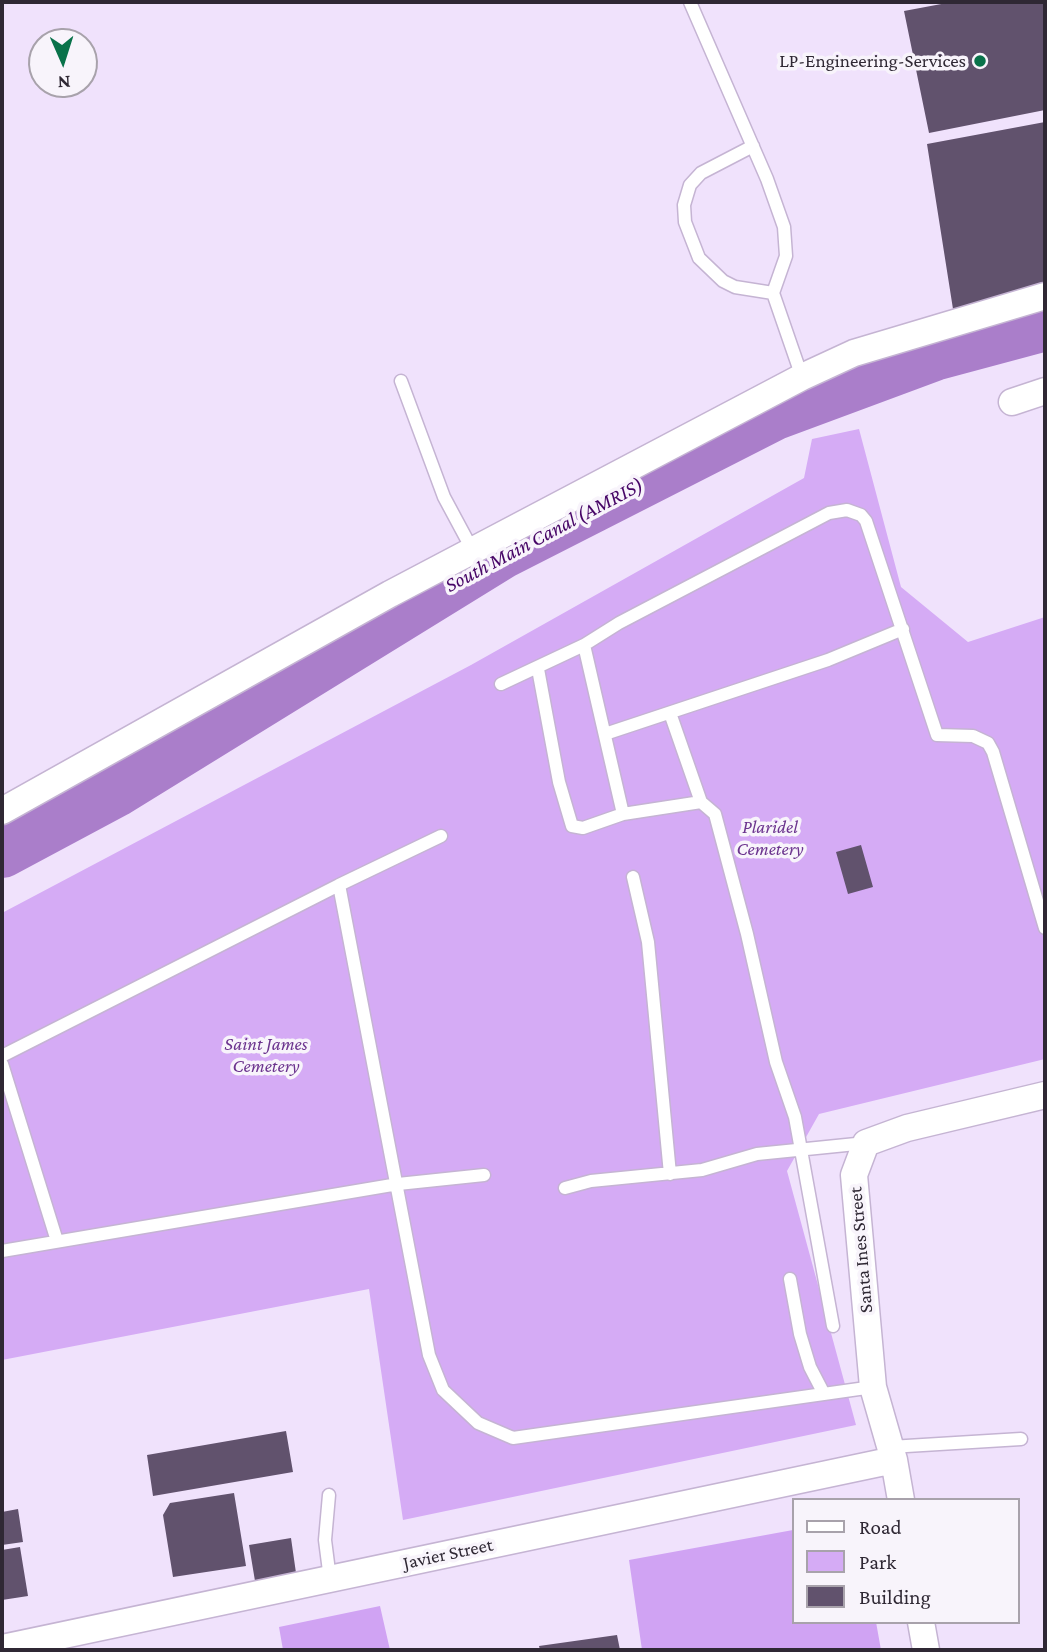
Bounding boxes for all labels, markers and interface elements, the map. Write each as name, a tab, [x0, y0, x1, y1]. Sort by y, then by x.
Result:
north arrow	[28, 28, 98, 98]
place label: LP-Engineering-Services	[779, 50, 966, 72]
marker: LP-Engineering-Services	[972, 53, 988, 69]
text: N	[57, 72, 71, 93]
water label: South Main Canal (AMRIS)	[441, 472, 647, 598]
park label: Plaridel Cemetery	[736, 816, 804, 860]
park label: Saint James Cemetery	[224, 1033, 308, 1077]
street label: Santa Ines Street	[844, 1186, 878, 1314]
legend	[792, 1498, 1019, 1624]
text: Road	[859, 1515, 902, 1539]
street label: Javier Street	[401, 1533, 495, 1575]
text: Park	[859, 1550, 896, 1574]
text: Building	[859, 1585, 931, 1609]

